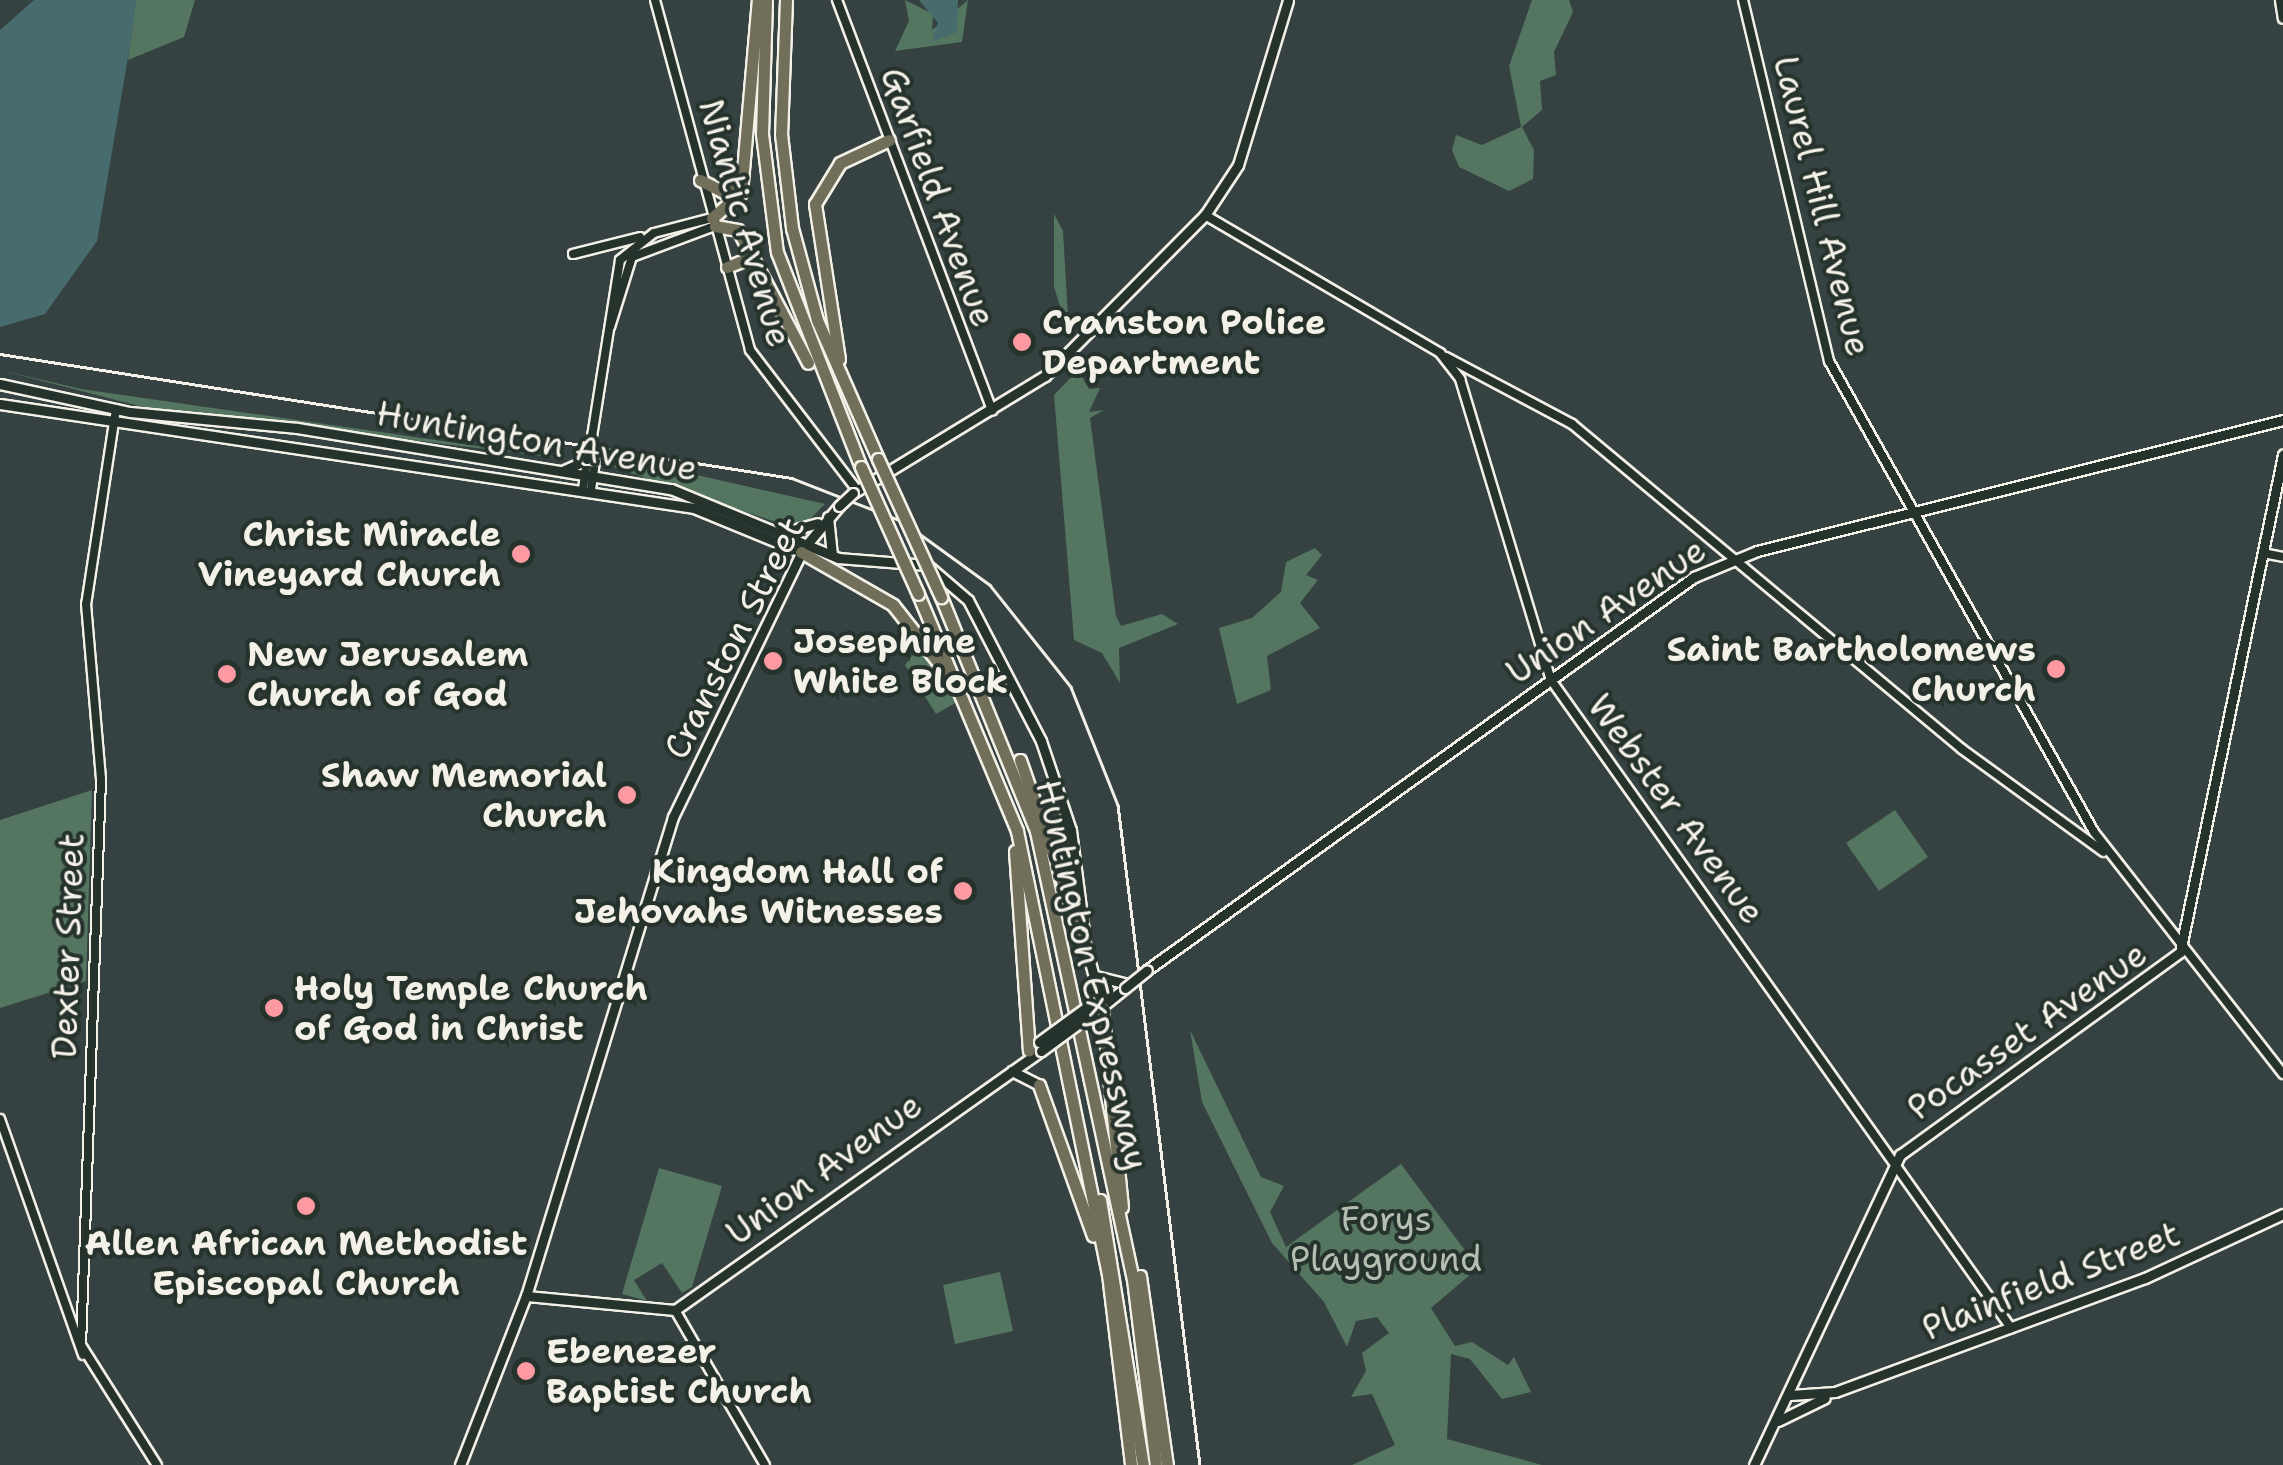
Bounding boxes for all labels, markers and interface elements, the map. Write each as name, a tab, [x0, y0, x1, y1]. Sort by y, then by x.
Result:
street label: Laurel Hill Avenue	[1764, 52, 1880, 360]
street label: Garfield Avenue	[872, 61, 1004, 333]
street label: Niantic Avenue	[690, 94, 800, 352]
place label: Cranston Police Department	[1042, 301, 1326, 383]
marker: Cranston Police Department	[1011, 331, 1033, 353]
street label: Huntington Avenue	[373, 392, 701, 490]
street label: Cranston Street	[655, 510, 813, 766]
place label: Christ Miracle Vineyard Church	[198, 513, 501, 595]
street label: Union Avenue	[1498, 529, 1714, 693]
marker: Christ Miracle Vineyard Church	[510, 543, 532, 565]
place label: Josephine White Block	[793, 620, 1008, 702]
place label: Saint Bartholomews Church	[1666, 628, 2036, 710]
place label: New Jerusalem Church of God	[247, 633, 528, 715]
marker: Josephine White Block	[762, 650, 784, 672]
marker: Saint Bartholomews Church	[2045, 658, 2067, 680]
marker: New Jerusalem Church of God	[216, 663, 238, 685]
street label: Webster Avenue	[1579, 686, 1773, 932]
place label: Shaw Memorial Church	[321, 754, 607, 836]
street label: Huntington Expressway	[1027, 776, 1157, 1174]
marker: Shaw Memorial Church	[616, 784, 638, 806]
street label: Dexter Street	[43, 832, 93, 1060]
place label: Kingdom Hall of Jehovahs Witnesses	[574, 850, 943, 932]
marker: Kingdom Hall of Jehovahs Witnesses	[952, 880, 974, 902]
street label: Pocasset Avenue	[1899, 933, 2155, 1129]
place label: Holy Temple Church of God in Christ	[294, 967, 648, 1049]
marker: Holy Temple Church of God in Christ	[263, 997, 285, 1019]
street label: Union Avenue	[718, 1084, 930, 1254]
marker: Allen African Methodist Episcopal Church	[295, 1195, 317, 1217]
park label: Forys Playground	[1290, 1198, 1482, 1280]
street label: Plainfield Street	[1916, 1213, 2186, 1349]
place label: Allen African Methodist Episcopal Church	[84, 1222, 528, 1304]
place label: Ebenezer Baptist Church	[546, 1330, 812, 1412]
marker: Ebenezer Baptist Church	[515, 1360, 537, 1382]

